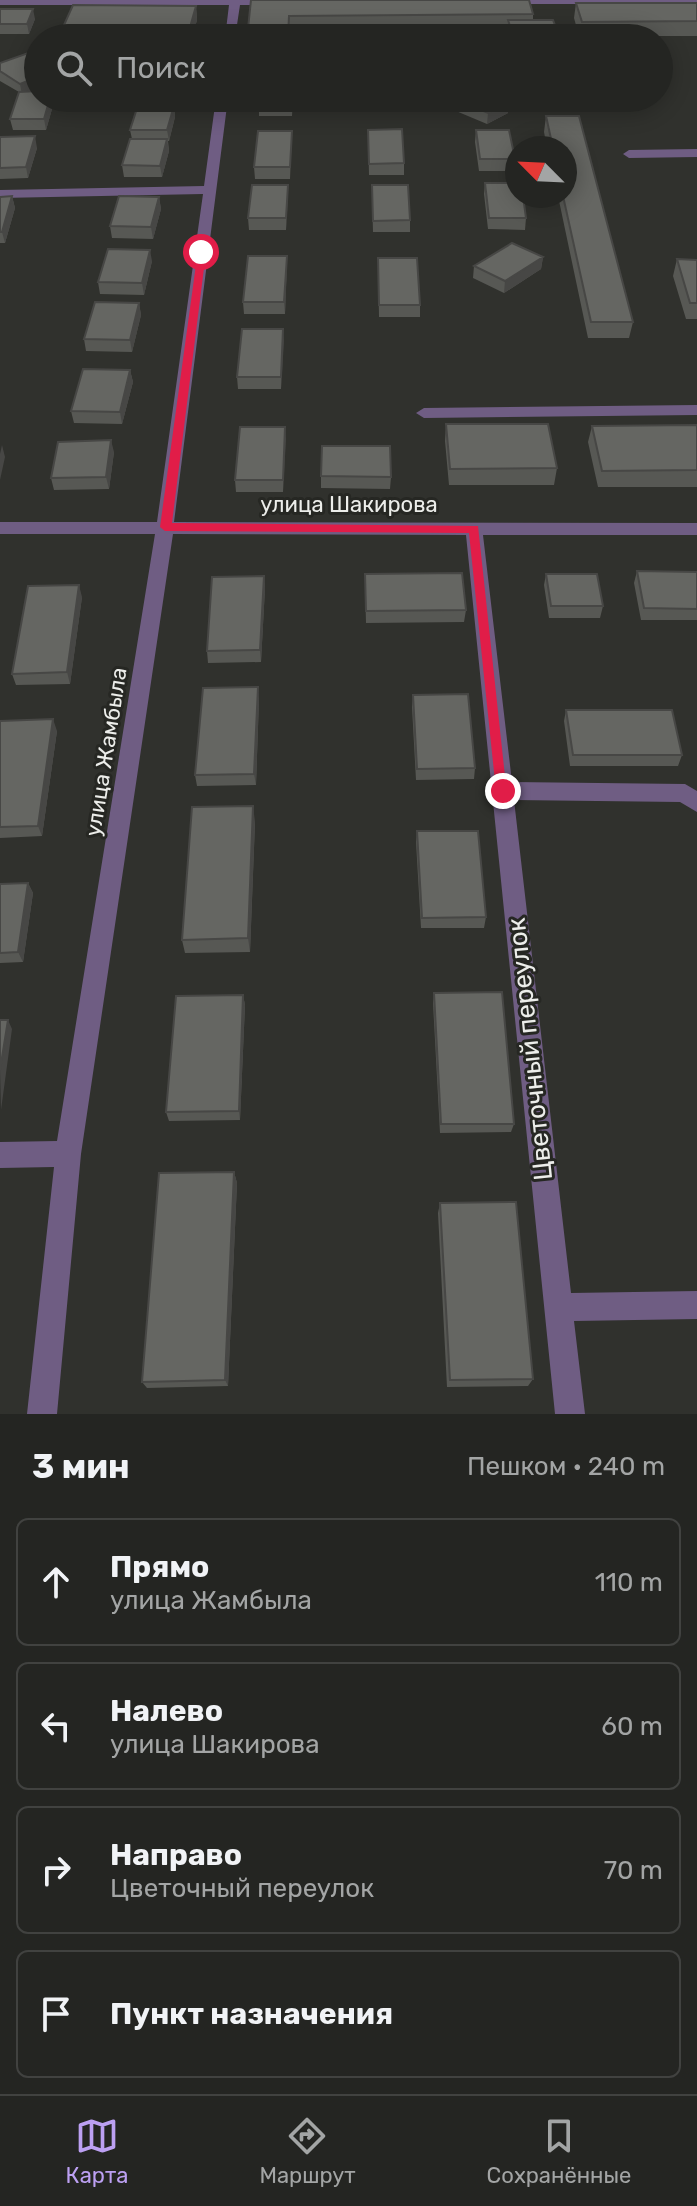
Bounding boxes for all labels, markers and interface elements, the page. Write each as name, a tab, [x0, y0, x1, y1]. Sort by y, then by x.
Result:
search box	[24, 24, 673, 112]
icon: search	[52, 46, 96, 90]
text: Поиск	[116, 50, 206, 86]
north arrow	[505, 136, 577, 208]
route start	[183, 234, 219, 270]
street label: улица Шакирова	[260, 491, 438, 518]
street label: улица Жамбыла	[79, 665, 133, 839]
route end	[485, 773, 521, 809]
street label: Цветочный переулок	[501, 916, 559, 1182]
text: 3 мин	[32, 1446, 130, 1487]
text: Пешком · 240 m	[467, 1451, 665, 1482]
text: Прямо	[110, 1549, 209, 1585]
icon: ahead	[34, 1560, 78, 1604]
text: 110 m	[595, 1567, 663, 1598]
text: улица Жамбыла	[110, 1585, 312, 1616]
text: Налево	[110, 1693, 223, 1729]
icon: left	[34, 1704, 78, 1748]
text: 60 m	[601, 1711, 663, 1742]
text: улица Шакирова	[110, 1729, 320, 1760]
text: Направо	[110, 1837, 242, 1873]
icon: right	[34, 1848, 78, 1892]
text: 70 m	[604, 1855, 663, 1886]
text: Цветочный переулок	[110, 1873, 374, 1904]
icon: arrive	[34, 1992, 78, 2036]
text: Пункт назначения	[110, 1996, 393, 2032]
tab: Карта	[66, 2114, 128, 2189]
tab: Маршрут	[259, 2114, 355, 2189]
tab: Сохранённые	[487, 2114, 631, 2189]

